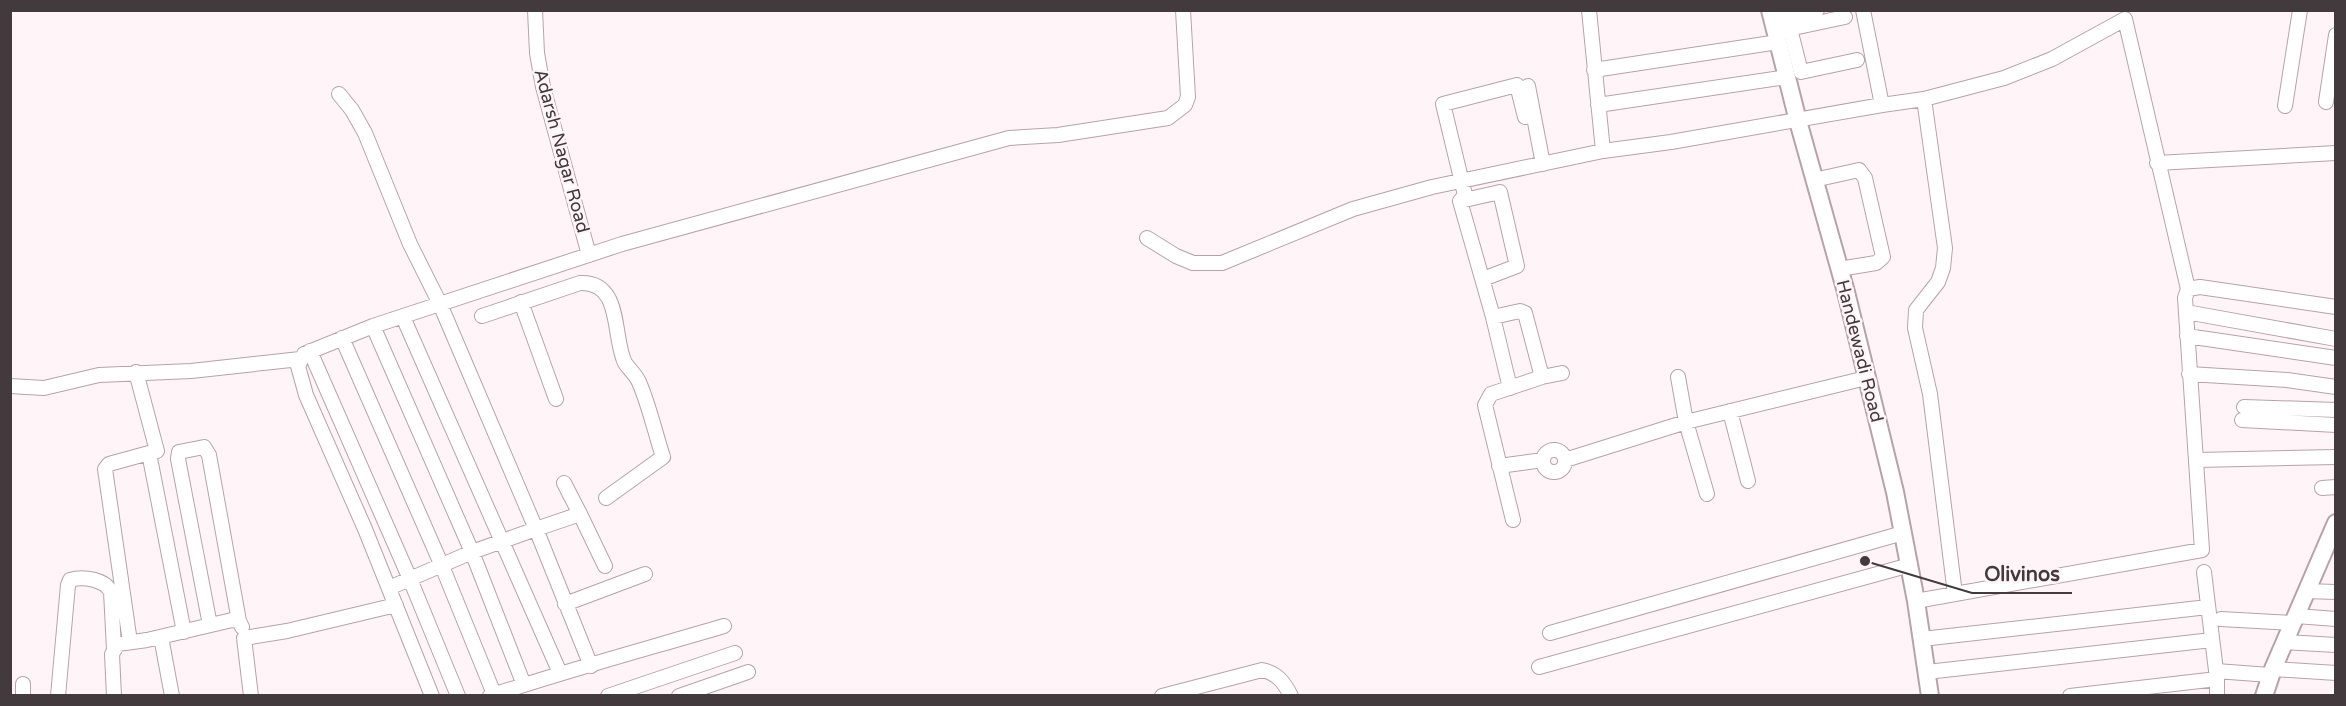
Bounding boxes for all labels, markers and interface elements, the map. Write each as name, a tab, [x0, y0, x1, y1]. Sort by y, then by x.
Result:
street label: Adarsh Nagar Road	[530, 67, 594, 235]
street label: Handewadi Road	[1832, 277, 1888, 425]
callout: Olivinos	[1972, 555, 2072, 593]
text: Olivinos	[1984, 563, 2060, 587]

